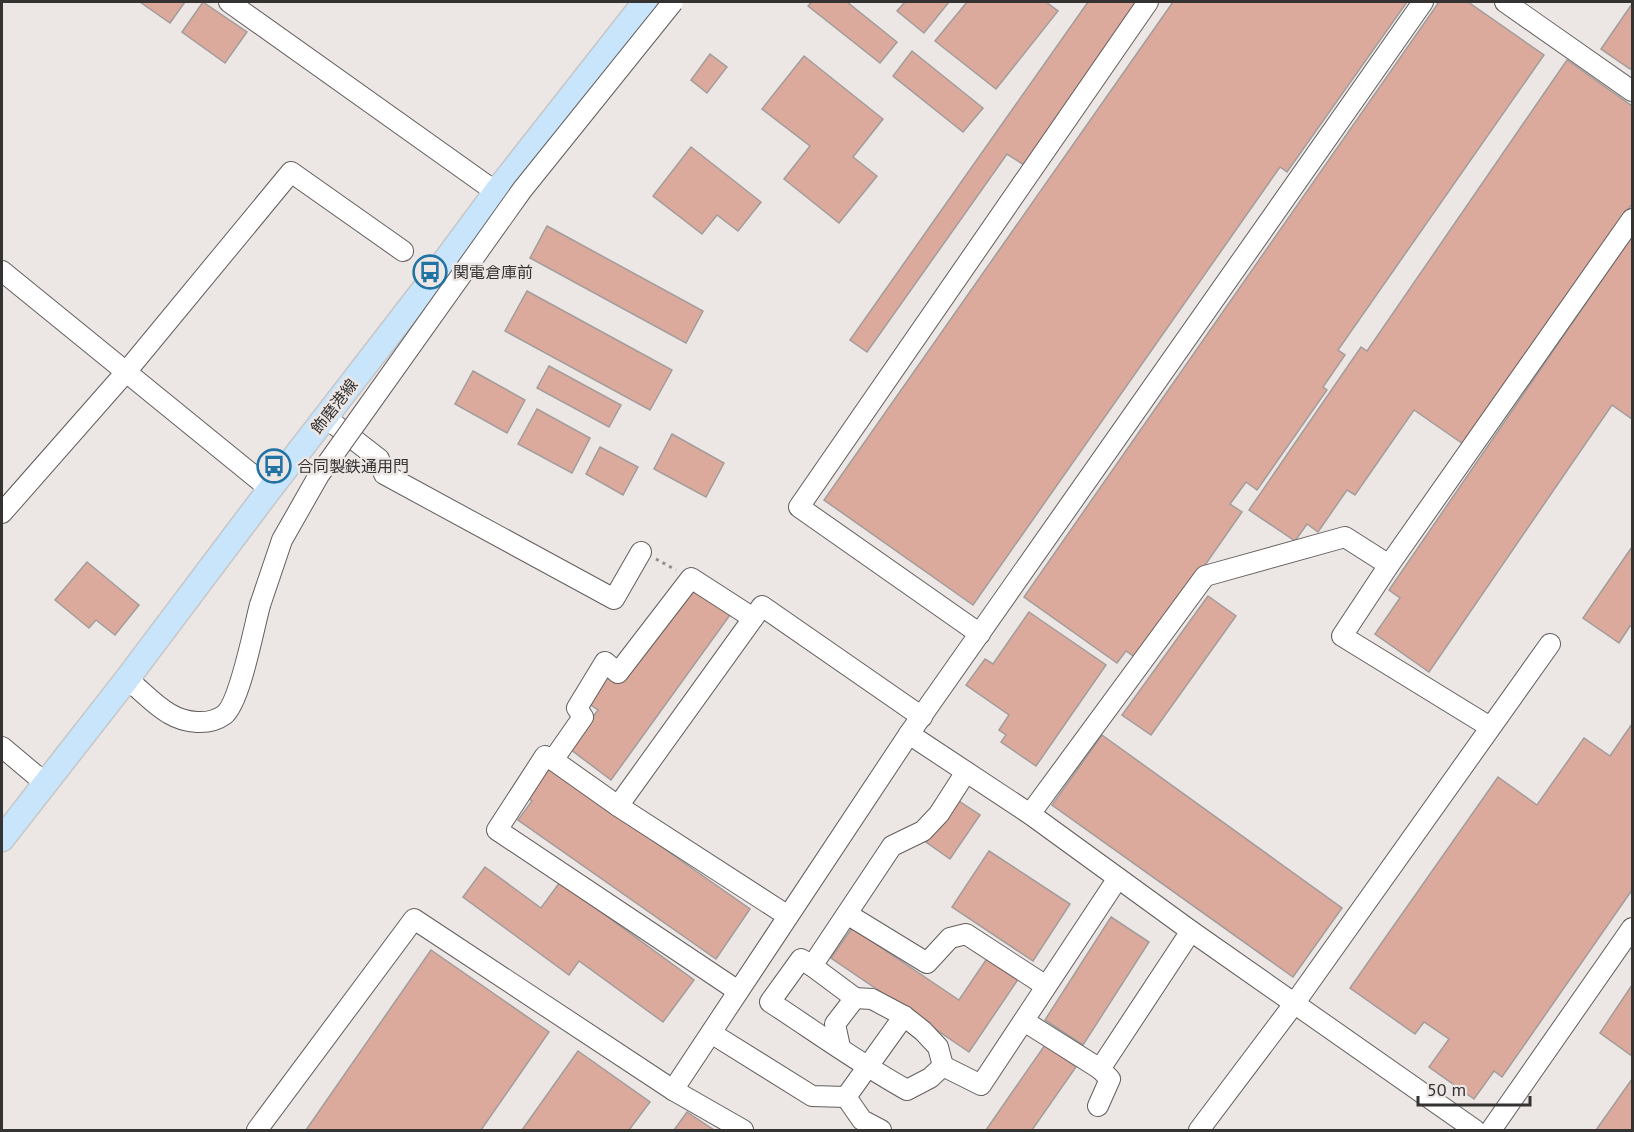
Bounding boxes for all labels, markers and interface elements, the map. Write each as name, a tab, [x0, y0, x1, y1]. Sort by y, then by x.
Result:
bus stop icon: 関電倉庫前	[412, 254, 448, 290]
place label: 関電倉庫前	[453, 262, 533, 282]
street label: 飾磨港線	[306, 375, 362, 437]
bus stop icon: 合同製鉄通用門	[256, 448, 292, 484]
place label: 合同製鉄通用門	[297, 456, 409, 476]
scale bar	[1418, 1069, 1530, 1107]
text: 50 m	[1427, 1078, 1466, 1101]

